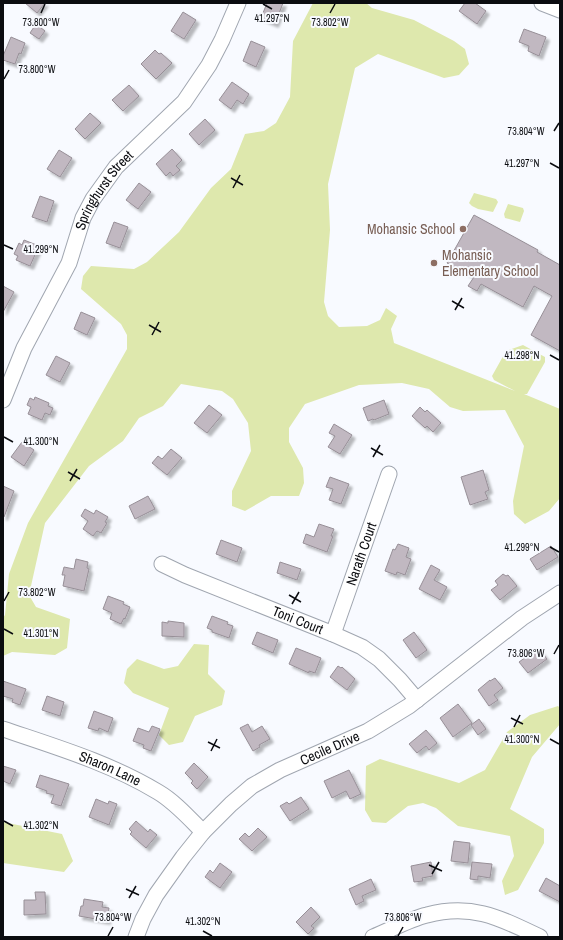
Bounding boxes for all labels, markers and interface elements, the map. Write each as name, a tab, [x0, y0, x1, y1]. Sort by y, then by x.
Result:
text: 41.297°N	[255, 12, 290, 25]
text: 73.800°W	[23, 16, 60, 29]
text: 73.802°W	[312, 16, 349, 29]
text: 73.800°W	[19, 63, 56, 76]
text: 73.804°W	[508, 125, 545, 138]
street label: Springhurst Street	[71, 146, 137, 232]
text: 41.297°N	[505, 157, 540, 170]
place label: Mohansic School	[367, 220, 455, 238]
marker: Mohansic School	[458, 224, 468, 234]
text: 41.299°N	[24, 243, 59, 256]
place label: Mohansic Elementary School	[442, 246, 538, 280]
marker: Mohansic Elementary School	[429, 258, 439, 268]
text: 41.298°N	[505, 349, 540, 362]
text: 41.300°N	[24, 435, 59, 448]
street label: Narath Court	[342, 520, 380, 588]
text: 41.299°N	[505, 541, 540, 554]
text: 73.802°W	[19, 586, 56, 599]
street label: Toni Court	[270, 602, 326, 638]
text: 41.301°N	[24, 627, 59, 640]
text: 73.806°W	[508, 647, 545, 660]
street label: Cecile Drive	[297, 727, 362, 769]
text: 41.300°N	[505, 733, 540, 746]
street label: Sharon Lane	[76, 747, 144, 790]
text: 41.302°N	[24, 819, 59, 832]
text: 73.804°W	[95, 911, 132, 924]
text: 73.806°W	[385, 911, 422, 924]
text: 41.302°N	[186, 915, 221, 928]

